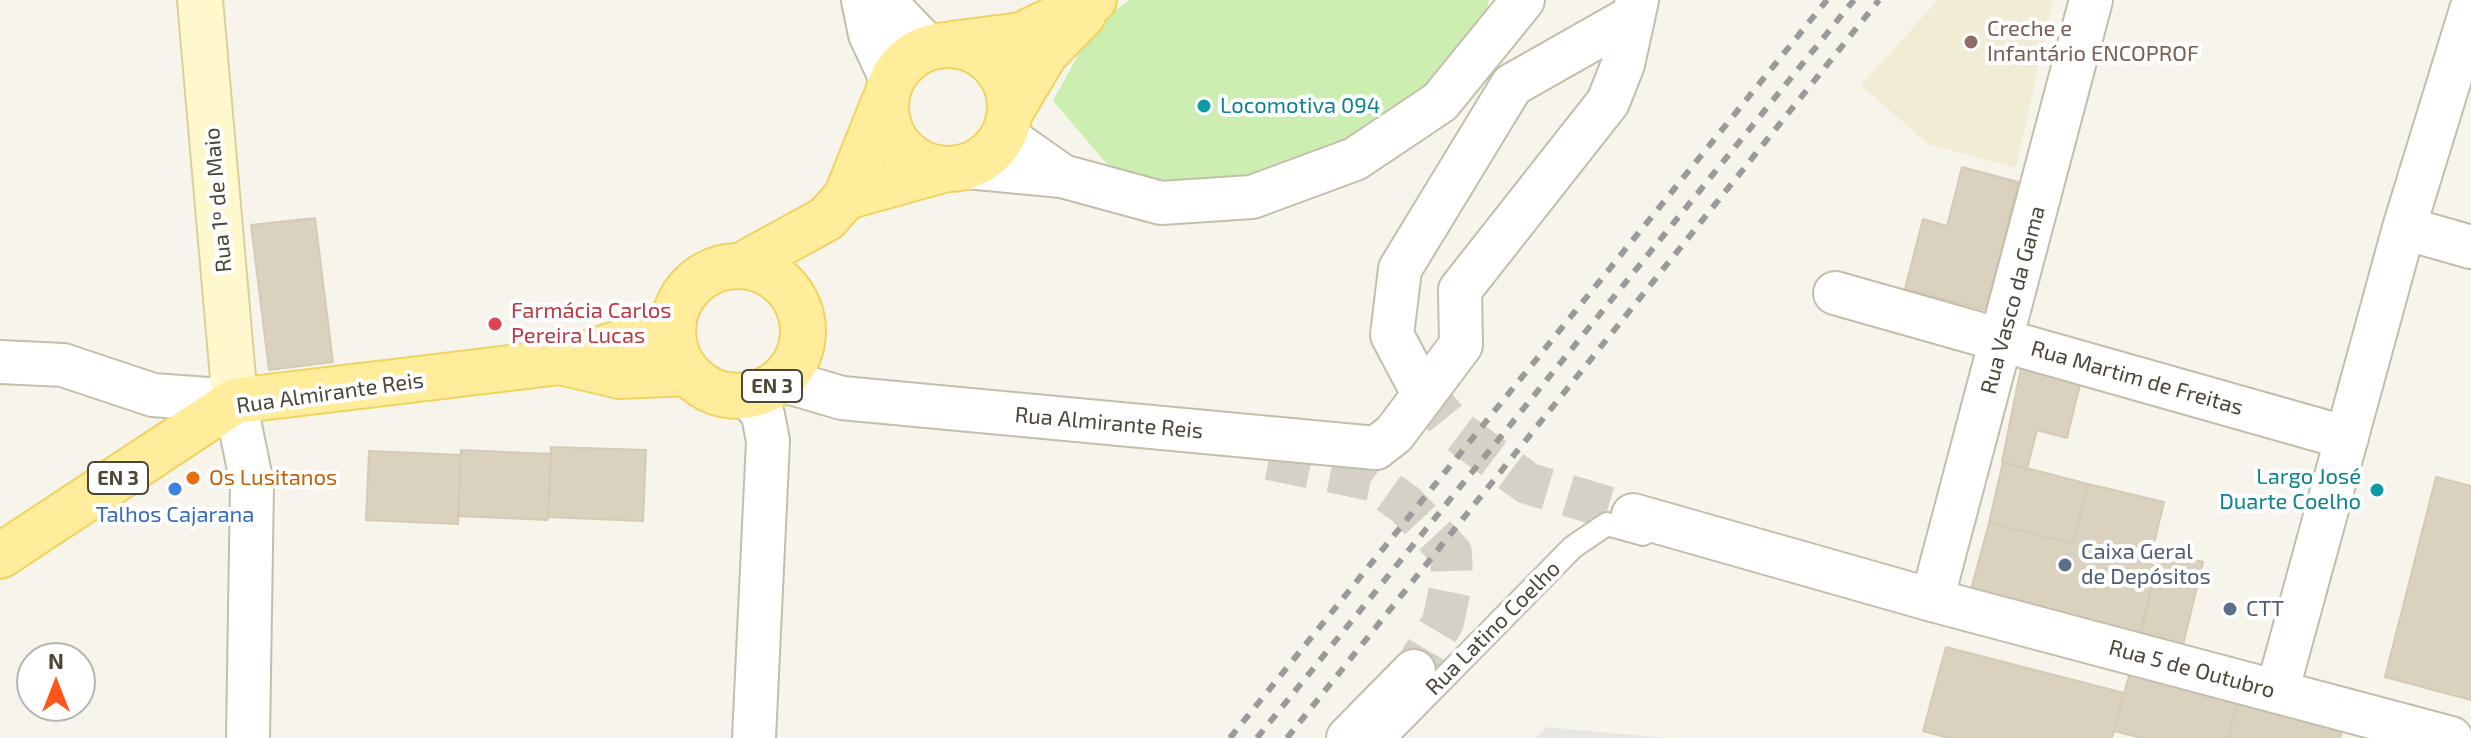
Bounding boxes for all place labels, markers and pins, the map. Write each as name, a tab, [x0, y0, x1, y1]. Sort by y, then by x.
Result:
place label: Creche e Infantário ENCOPROF	[1987, 16, 2199, 68]
marker: Creche e Infantário ENCOPROF	[1962, 33, 1980, 51]
place label: Locomotiva 094	[1220, 93, 1380, 119]
marker: Locomotiva 094	[1195, 97, 1213, 115]
place label: Farmácia Carlos Pereira Lucas	[511, 298, 671, 350]
marker: Farmácia Carlos Pereira Lucas	[486, 315, 504, 333]
place label: Largo José Duarte Coelho	[2219, 464, 2361, 516]
place label: Os Lusitanos	[209, 465, 337, 491]
marker: Os Lusitanos	[184, 469, 202, 487]
marker: Talhos Cajarana	[166, 480, 184, 498]
marker: Largo José Duarte Coelho	[2368, 481, 2386, 499]
place label: Talhos Cajarana	[96, 502, 254, 528]
place label: Caixa Geral de Depósitos	[2081, 539, 2211, 590]
marker: Caixa Geral de Depósitos	[2056, 556, 2074, 574]
place label: CTT	[2246, 596, 2284, 622]
marker: CTT	[2221, 600, 2239, 618]

